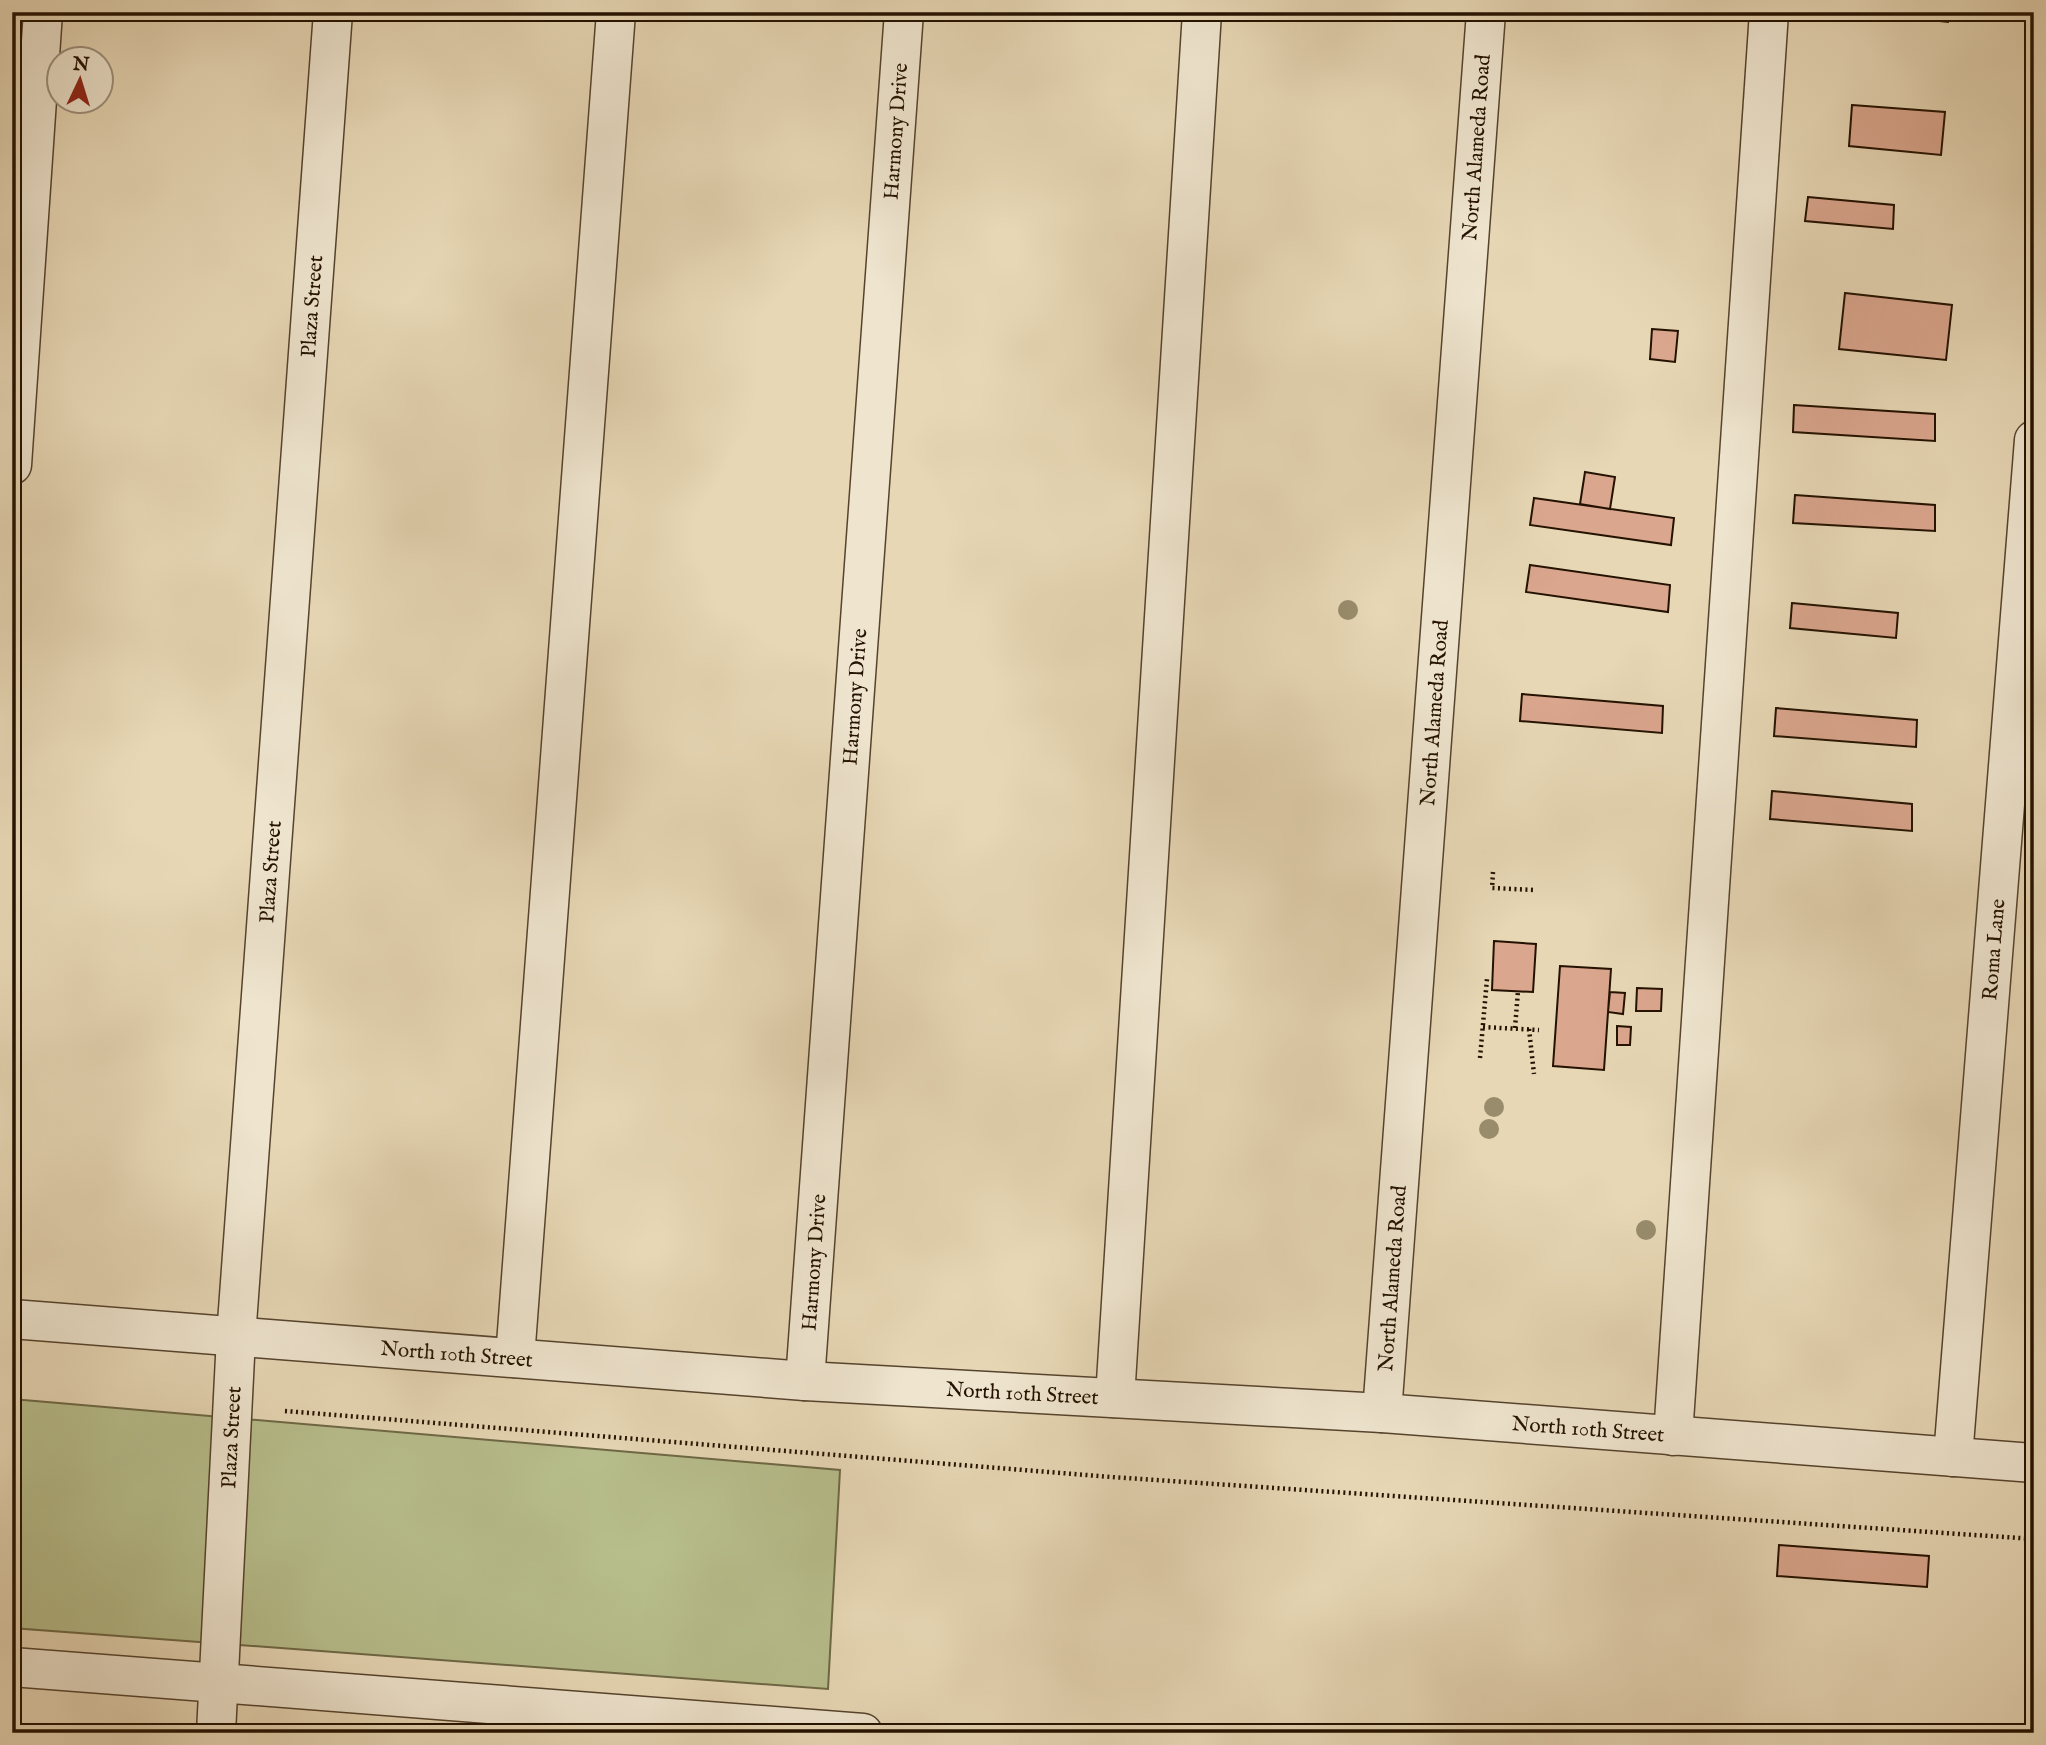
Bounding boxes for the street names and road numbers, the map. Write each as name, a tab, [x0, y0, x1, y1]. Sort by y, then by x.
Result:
street label: North Alameda Road	[1457, 53, 1498, 242]
street label: Harmony Drive	[878, 62, 915, 201]
street label: Plaza Street	[296, 254, 330, 359]
street label: North Alameda Road	[1415, 618, 1456, 807]
street label: Harmony Drive	[838, 627, 874, 766]
street label: Plaza Street	[254, 820, 289, 924]
street label: Roma Lane	[1977, 897, 2012, 1002]
street label: North Alameda Road	[1373, 1184, 1414, 1373]
street label: Harmony Drive	[797, 1193, 834, 1332]
street label: North 10th Street	[379, 1336, 534, 1375]
street label: North 10th Street	[945, 1377, 1099, 1412]
street label: Plaza Street	[216, 1386, 248, 1489]
street label: North 10th Street	[1511, 1411, 1665, 1450]

